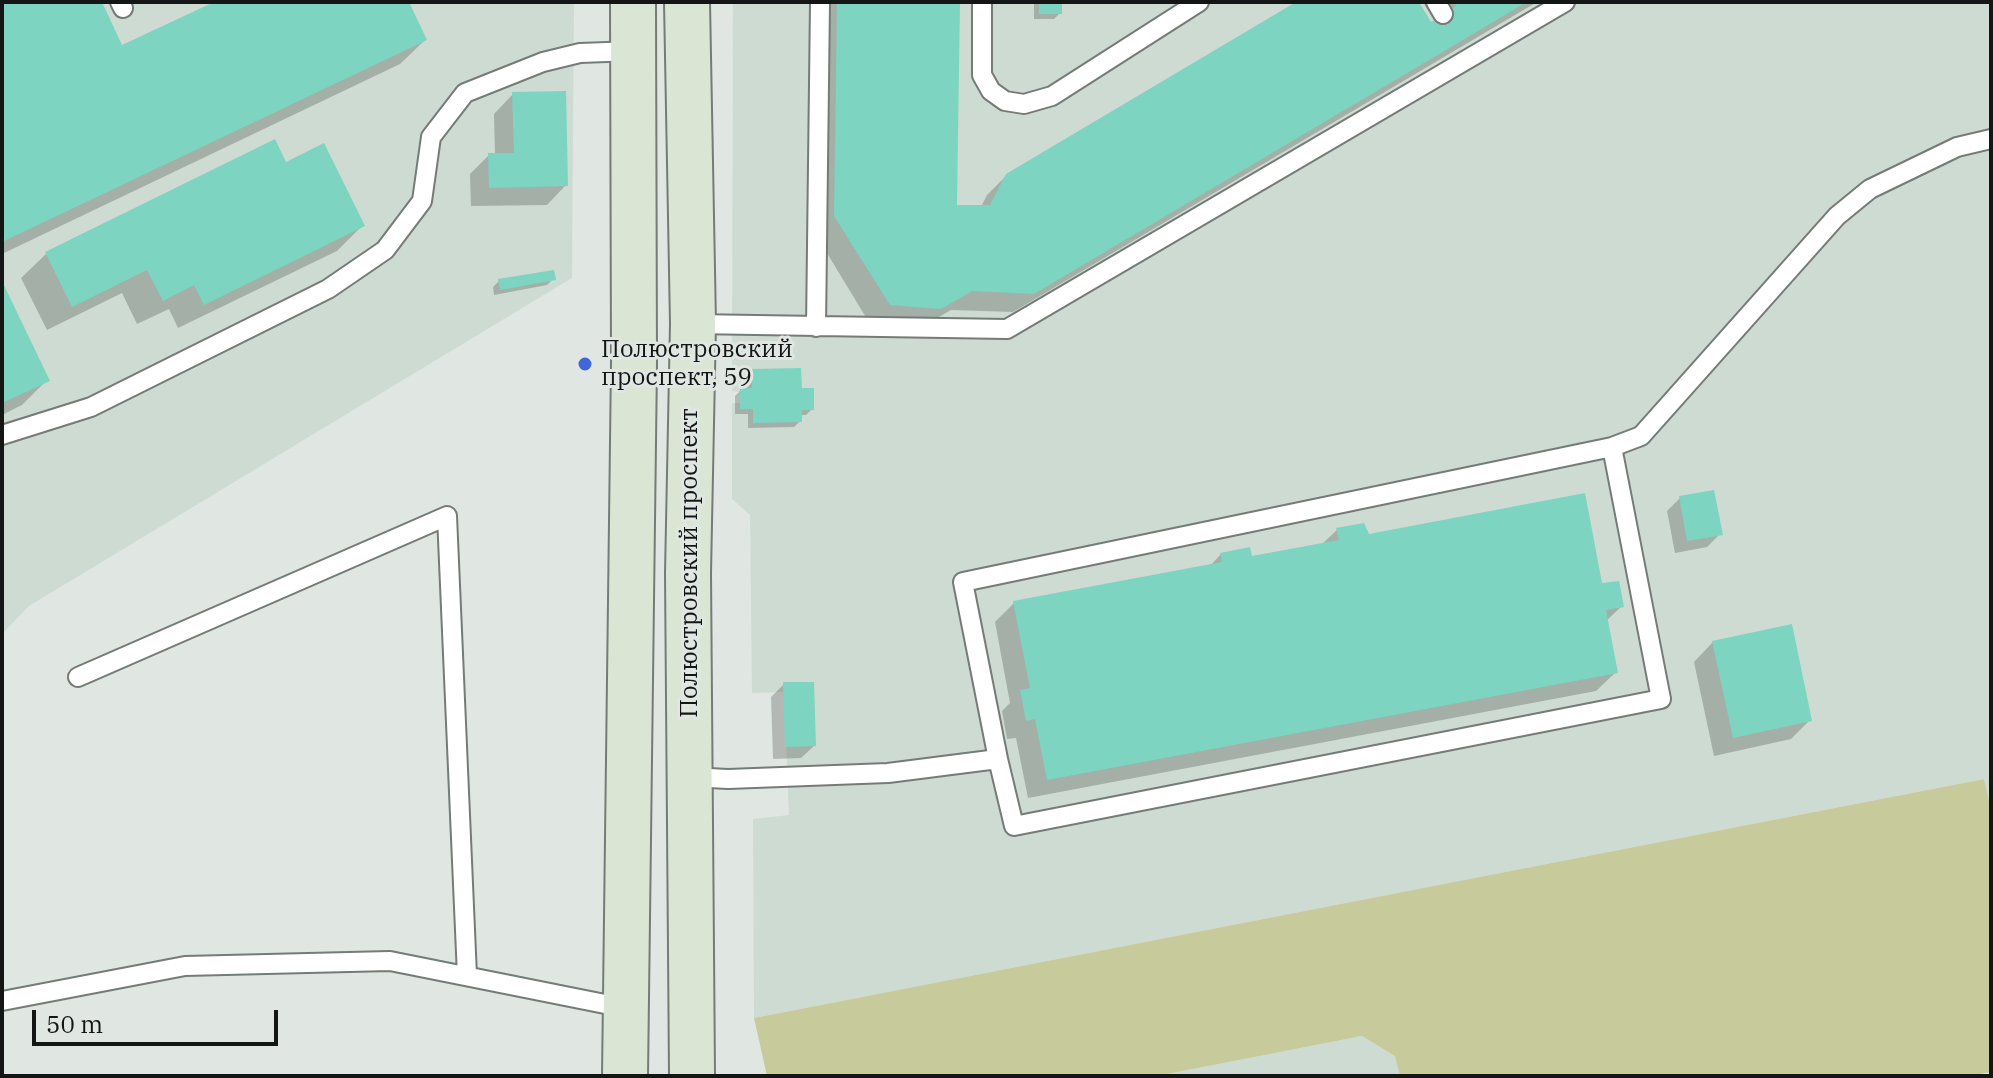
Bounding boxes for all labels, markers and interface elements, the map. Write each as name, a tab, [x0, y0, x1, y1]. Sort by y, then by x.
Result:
place label: Полюстровский проспект, 59	[601, 336, 793, 392]
marker: Полюстровский проспект, 59	[576, 355, 594, 373]
street label: Полюстровский проспект	[676, 408, 704, 718]
scale bar	[36, 994, 282, 1044]
text: 50 m	[46, 1008, 103, 1040]

